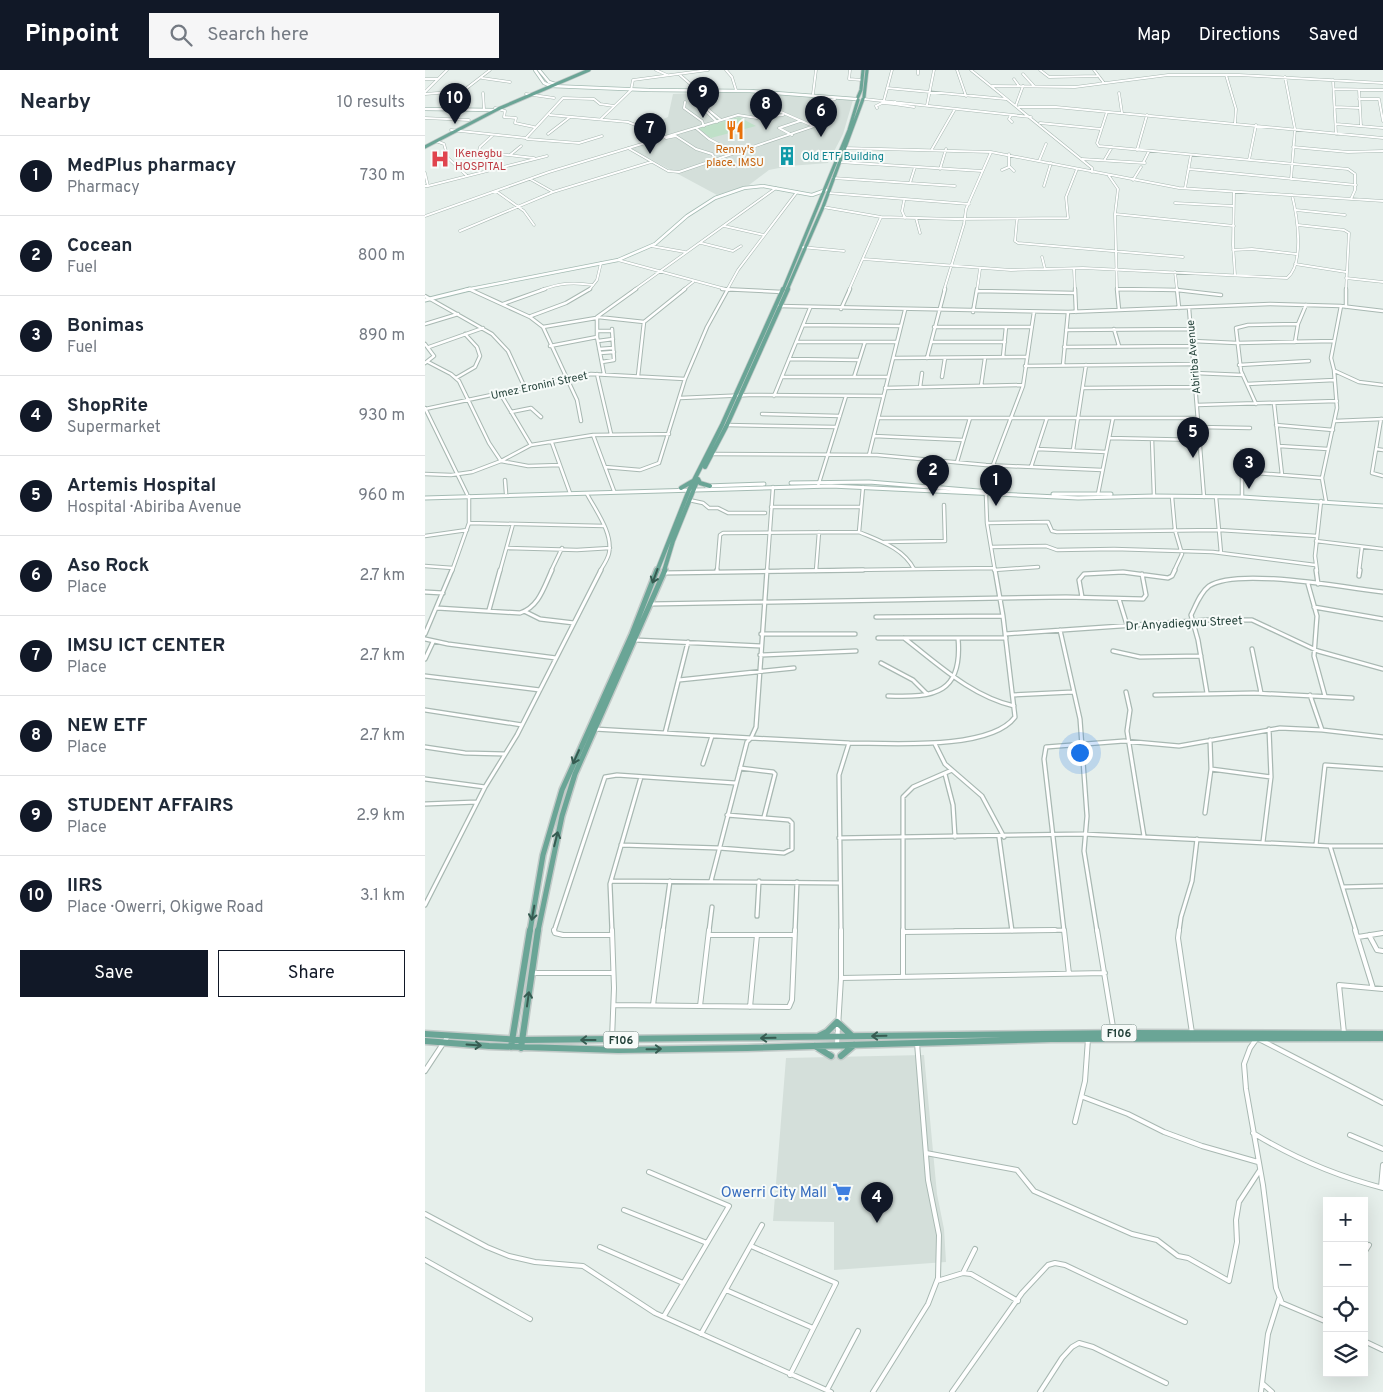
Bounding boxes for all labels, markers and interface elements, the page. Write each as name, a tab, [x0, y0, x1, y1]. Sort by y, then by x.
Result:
search box	[149, 13, 499, 58]
text: Pinpoint	[25, 20, 119, 50]
icon: search	[167, 21, 195, 49]
text: Search here	[207, 23, 309, 47]
text: Map	[1137, 24, 1171, 47]
text: Directions	[1199, 24, 1281, 47]
text: Saved	[1309, 24, 1358, 47]
pin: 9	[687, 77, 719, 118]
pin: 10	[439, 83, 471, 124]
text: Nearby	[20, 89, 91, 116]
pin: 8	[750, 89, 782, 130]
text: 10 results	[337, 93, 405, 113]
pin: 6	[805, 96, 837, 137]
pin: 7	[634, 113, 666, 154]
restaurant icon: Renny's place. IMSU	[724, 119, 746, 141]
place label: Renny's place. IMSU	[706, 143, 764, 170]
building icon: Old ETF Building	[776, 145, 798, 167]
place label: IKenegbu HOSPITAL	[455, 147, 506, 174]
hospital icon: IKenegbu HOSPITAL	[429, 148, 451, 170]
place label: Old ETF Building	[802, 150, 884, 164]
text: MedPlus pharmacy	[67, 154, 236, 178]
text: 1	[33, 166, 39, 186]
text: 730 m	[360, 166, 405, 186]
text: Pharmacy	[67, 178, 140, 198]
text: Cocean	[67, 234, 133, 258]
text: 2	[31, 246, 41, 266]
text: 800 m	[358, 246, 405, 266]
text: Fuel	[67, 258, 97, 278]
text: Bonimas	[67, 314, 144, 338]
street label: Abiriba Avenue	[1184, 319, 1204, 395]
text: 3	[31, 326, 41, 346]
text: 890 m	[359, 326, 405, 346]
text: Fuel	[67, 338, 97, 358]
street label: Umez Eronini Street	[490, 369, 589, 403]
text: ShopRite	[67, 394, 148, 418]
text: 4	[31, 406, 41, 426]
text: 930 m	[358, 406, 405, 426]
pin: 5	[1177, 417, 1209, 458]
text: Supermarket	[67, 418, 161, 438]
pin: 3	[1233, 448, 1265, 489]
pin: 2	[917, 455, 949, 496]
pin: 1	[980, 465, 1012, 506]
text: Artemis Hospital	[67, 474, 216, 498]
text: 5	[31, 486, 41, 506]
text: 960 m	[358, 486, 405, 506]
text: Hospital · Abiriba Avenue	[67, 498, 241, 518]
text: Aso Rock	[67, 554, 149, 578]
text: 6	[31, 566, 41, 586]
text: 2.7 km	[360, 566, 405, 586]
one-way arrow	[650, 568, 659, 583]
text: Place	[67, 578, 107, 598]
street label: Dr Anyadiegwu Street	[1125, 613, 1243, 635]
text: IMSU ICT CENTER	[67, 634, 225, 658]
text: 7	[32, 646, 40, 666]
text: 2.7 km	[360, 646, 405, 666]
text: Place	[67, 658, 107, 678]
text: NEW ETF	[67, 714, 147, 738]
text: 8	[31, 726, 41, 746]
text: 2.7 km	[360, 726, 405, 746]
text: Place	[67, 738, 107, 758]
your location	[1067, 740, 1093, 766]
one-way arrow	[571, 749, 581, 764]
text: STUDENT AFFAIRS	[67, 794, 234, 818]
text: 9	[31, 806, 41, 826]
text: 2.9 km	[356, 806, 405, 826]
text: Place	[67, 818, 107, 838]
one-way arrow	[552, 832, 561, 848]
text: IIRS	[67, 874, 103, 898]
text: 10	[28, 886, 44, 906]
text: 3.1 km	[360, 886, 405, 906]
text: Place · Owerri, Okigwe Road	[67, 898, 263, 918]
one-way arrow	[528, 905, 538, 921]
button: Save	[20, 950, 208, 997]
button: Share	[218, 950, 405, 997]
one-way arrow	[523, 992, 533, 1008]
road number: F106	[1101, 1024, 1137, 1041]
road number: F106	[603, 1032, 639, 1048]
one-way arrow	[872, 1032, 888, 1041]
one-way arrow	[760, 1033, 776, 1043]
one-way arrow	[580, 1035, 596, 1045]
one-way arrow	[465, 1040, 481, 1049]
one-way arrow	[645, 1044, 661, 1054]
supermarket icon: Owerri City Mall	[831, 1181, 853, 1203]
pin: 4	[861, 1182, 893, 1223]
place label: Owerri City Mall	[721, 1184, 827, 1203]
map controls	[1323, 1197, 1368, 1377]
button: +	[1323, 1197, 1368, 1242]
button: −	[1323, 1242, 1368, 1287]
button: locate	[1323, 1287, 1368, 1332]
button: layers	[1323, 1332, 1368, 1377]

